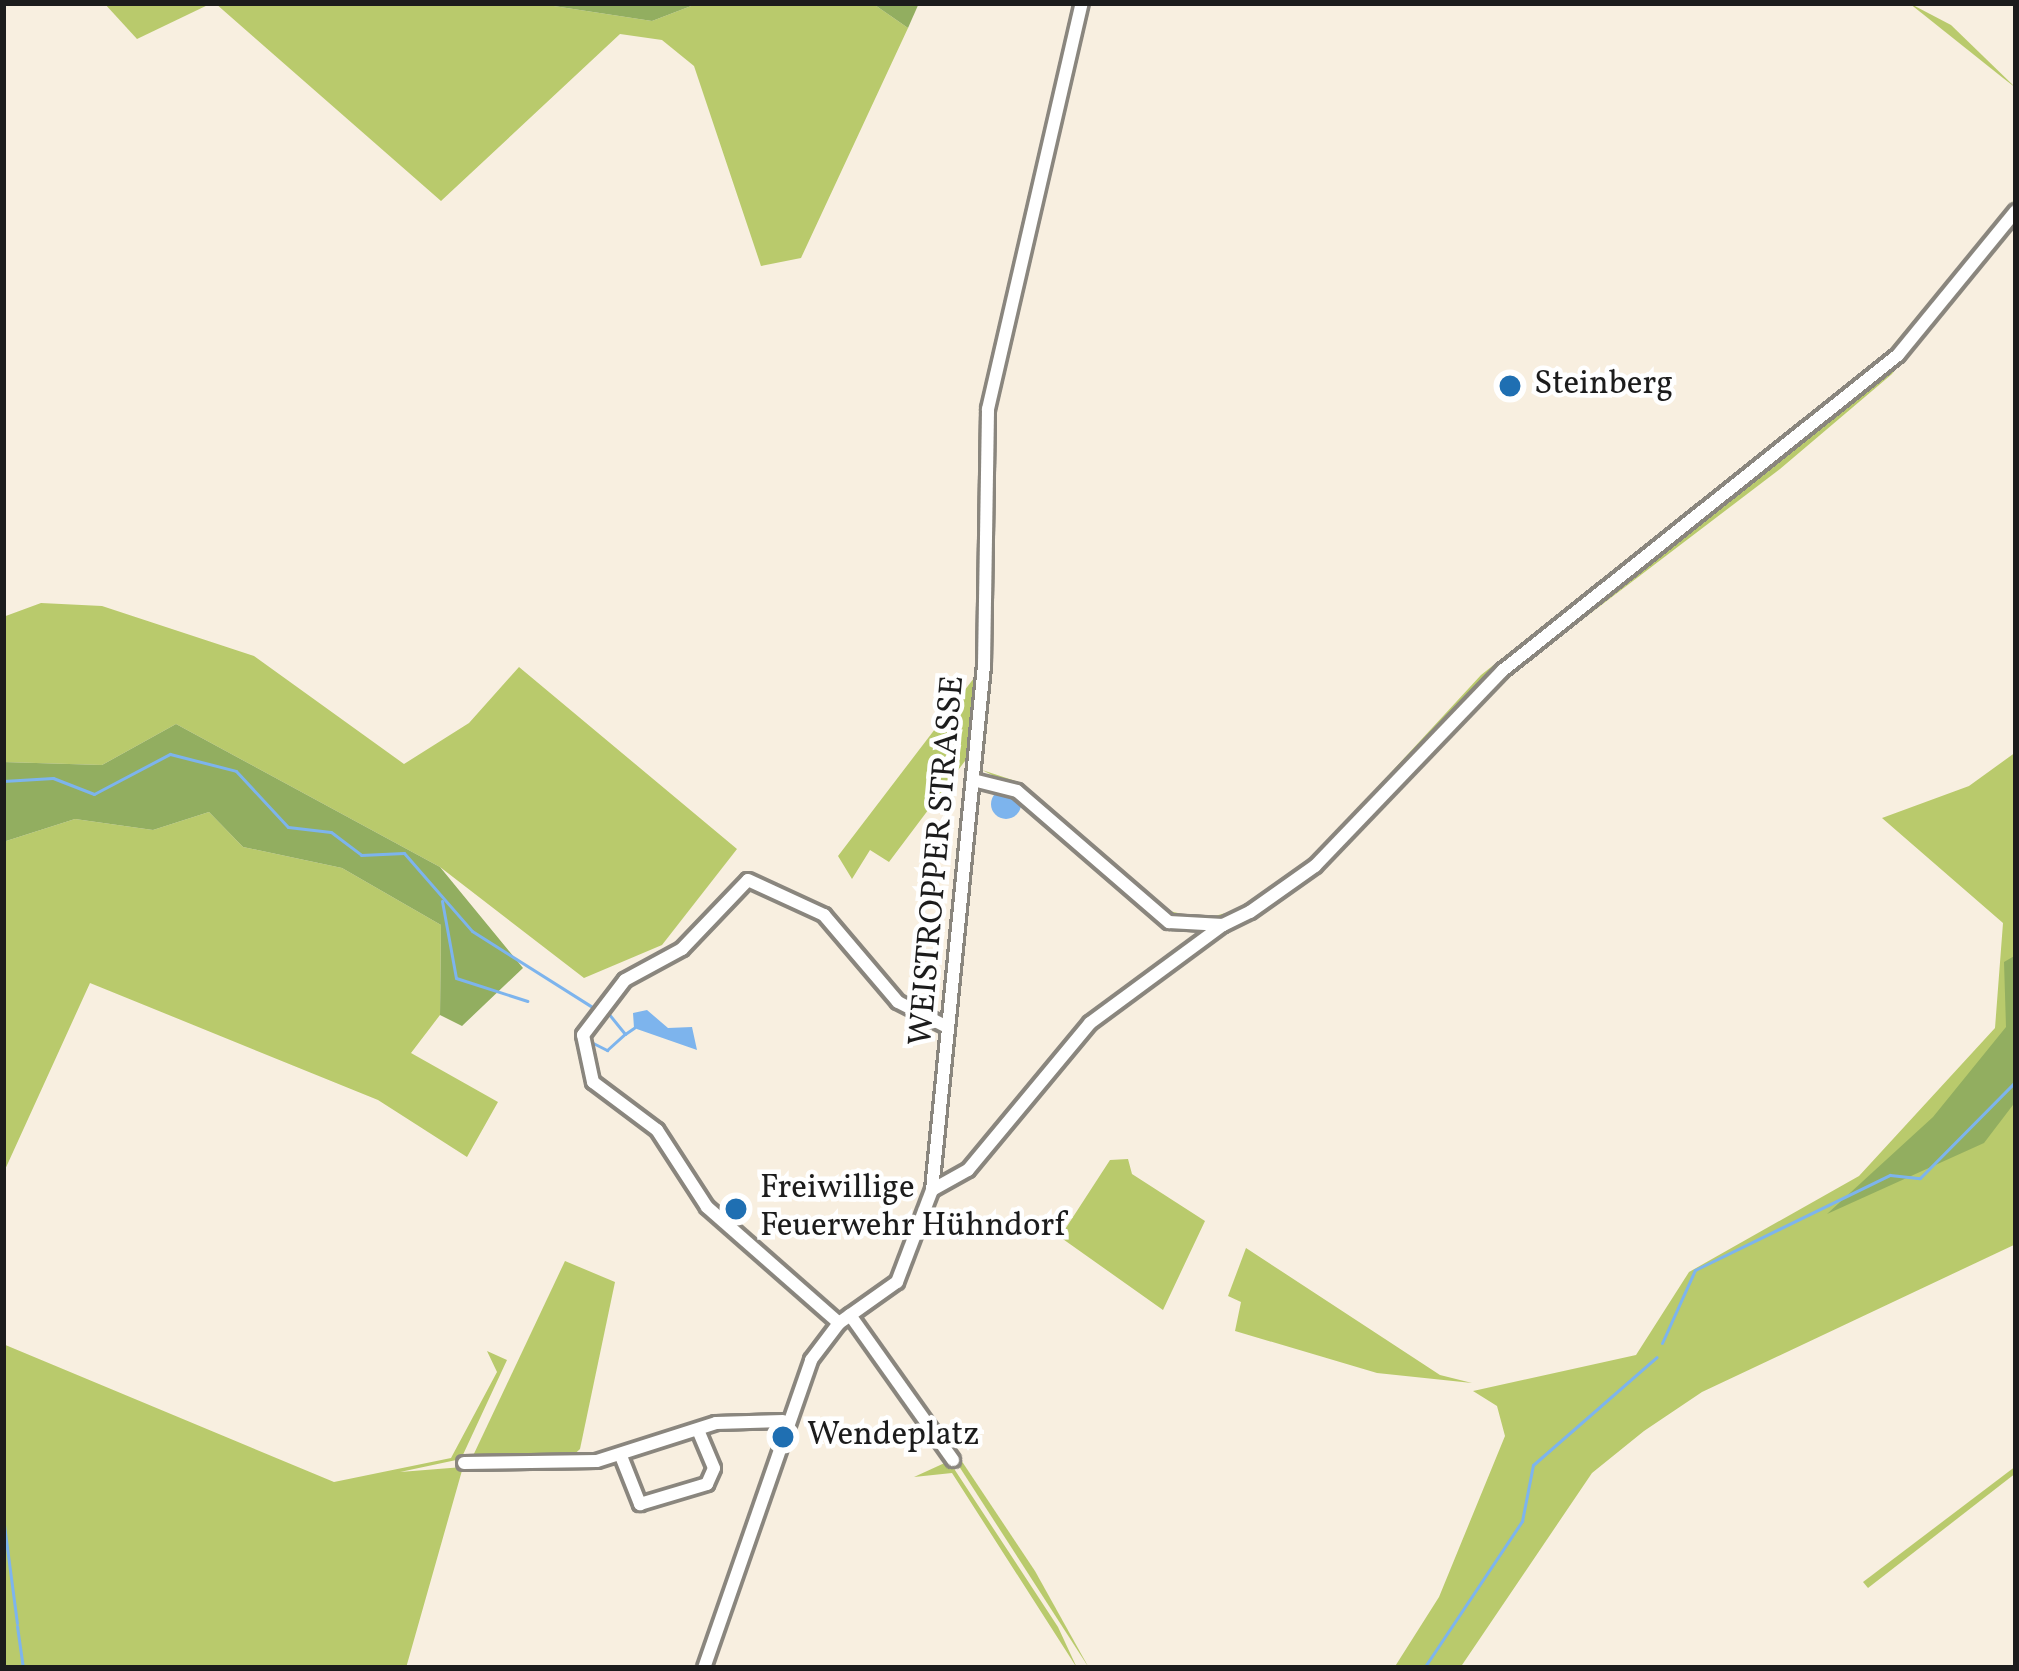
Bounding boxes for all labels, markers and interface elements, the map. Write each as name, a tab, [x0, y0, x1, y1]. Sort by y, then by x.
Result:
place label: Steinberg	[1534, 366, 1673, 406]
marker: Steinberg	[1497, 373, 1523, 399]
street label: WEISTROPPER STRASSE	[903, 674, 975, 1048]
place label: Freiwillige Feuerwehr Hühndorf	[760, 1170, 1066, 1248]
marker: Freiwillige Feuerwehr Hühndorf	[723, 1196, 749, 1222]
place label: Wendeplatz	[807, 1417, 980, 1457]
marker: Wendeplatz	[770, 1424, 796, 1450]

